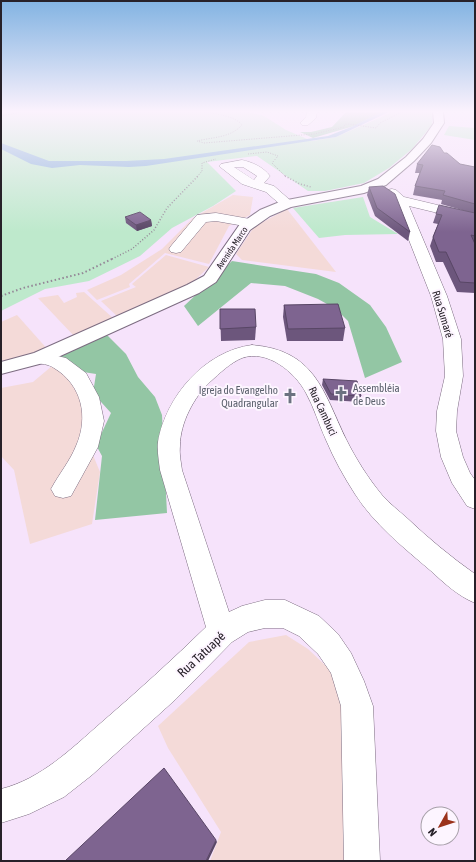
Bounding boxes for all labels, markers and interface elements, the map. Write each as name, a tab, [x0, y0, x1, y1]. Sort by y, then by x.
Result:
street label: Avenida Marco	[214, 225, 250, 271]
street label: Rua Sumaré	[430, 289, 456, 339]
place label: Assembléia de Deus	[353, 382, 400, 407]
place label: Igreja do Evangelho Quadrangular	[199, 384, 279, 409]
street label: Rua Cambuci	[306, 385, 340, 437]
church icon: Assembléia de Deus	[332, 385, 350, 403]
church icon: Igreja do Evangelho Quadrangular	[281, 387, 299, 405]
street label: Rua Tatuapé	[174, 629, 228, 680]
north arrow	[420, 806, 460, 846]
text: N	[426, 826, 439, 839]

